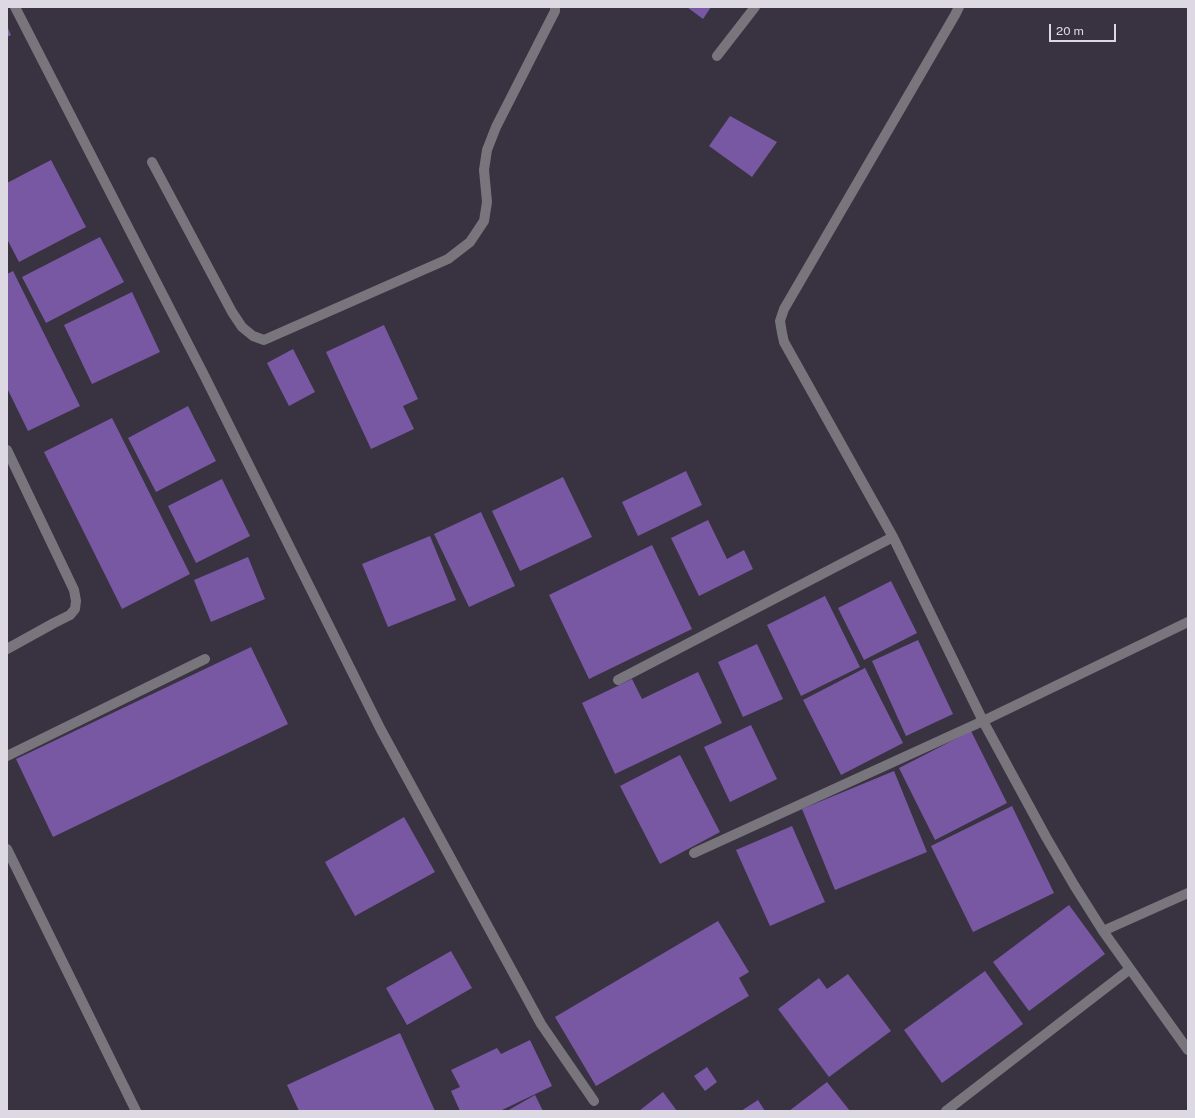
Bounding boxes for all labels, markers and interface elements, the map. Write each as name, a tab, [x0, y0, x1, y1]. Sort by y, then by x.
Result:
scale bar	[1051, 16, 1118, 42]
text: 20 m	[1056, 24, 1084, 38]

